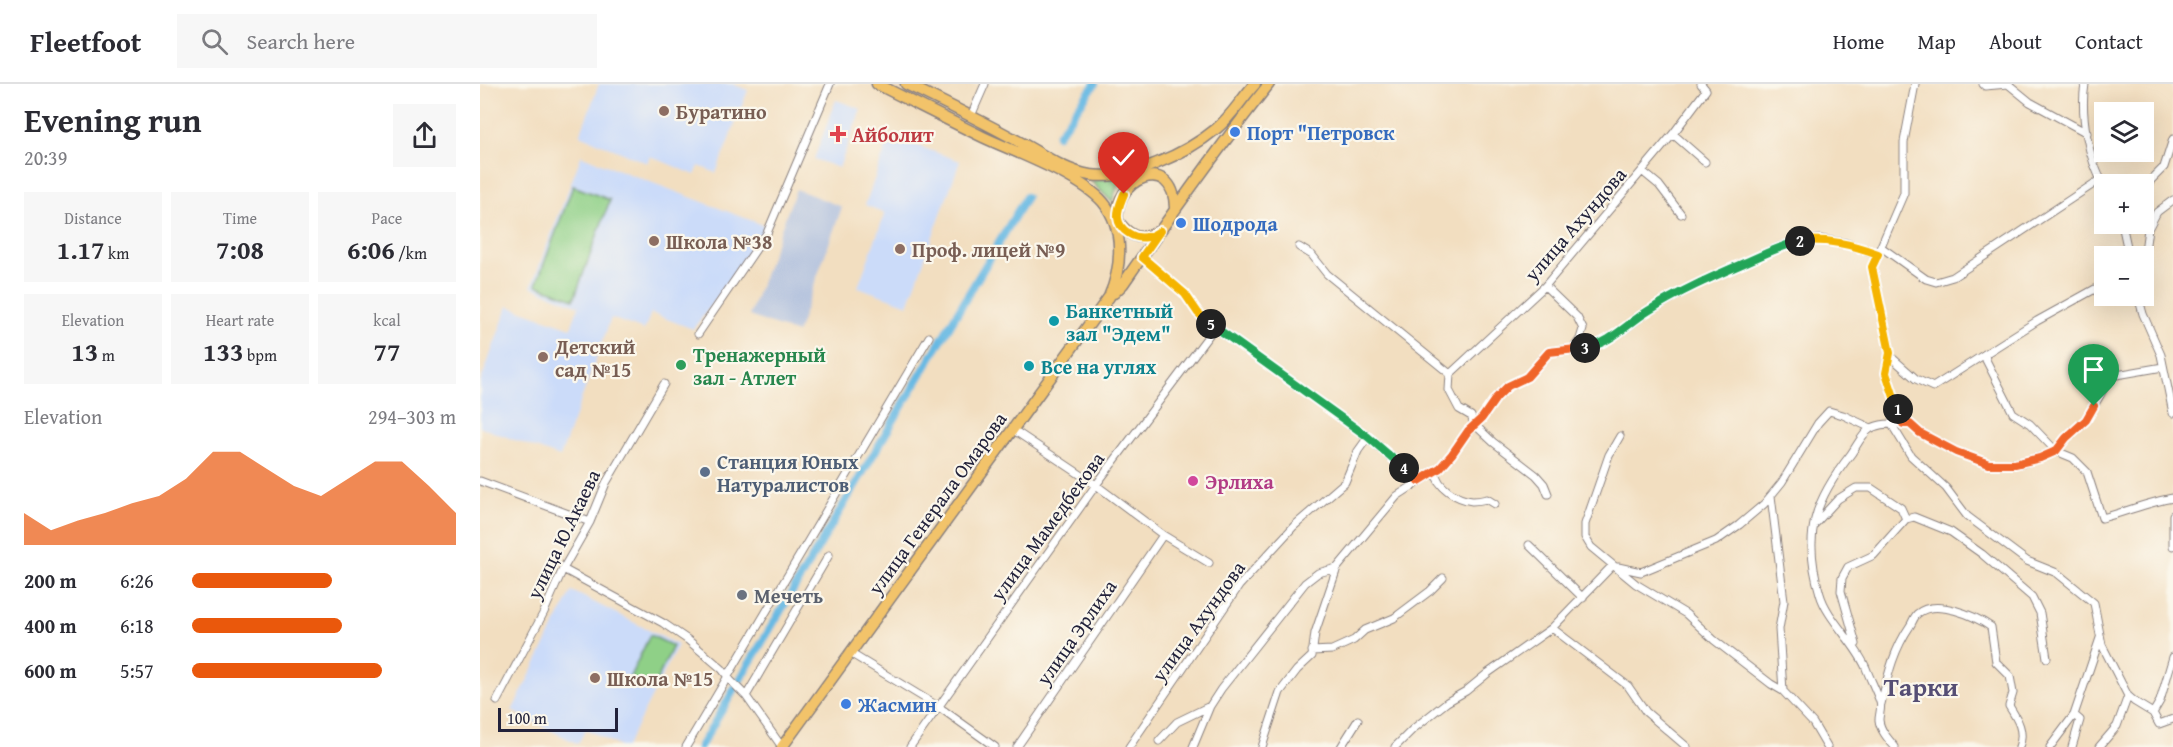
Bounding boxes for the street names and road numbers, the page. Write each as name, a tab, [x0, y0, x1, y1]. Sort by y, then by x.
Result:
street label: улица Ахундова	[1517, 160, 1633, 288]
street label: улица Генерала Омарова	[860, 405, 1014, 601]
street label: улица Мамедбекова	[982, 445, 1111, 607]
street label: улица Ю.Акаева	[519, 464, 607, 605]
street label: улица Ахундова	[1144, 554, 1252, 688]
street label: улица Эрлиха	[1028, 573, 1123, 692]

